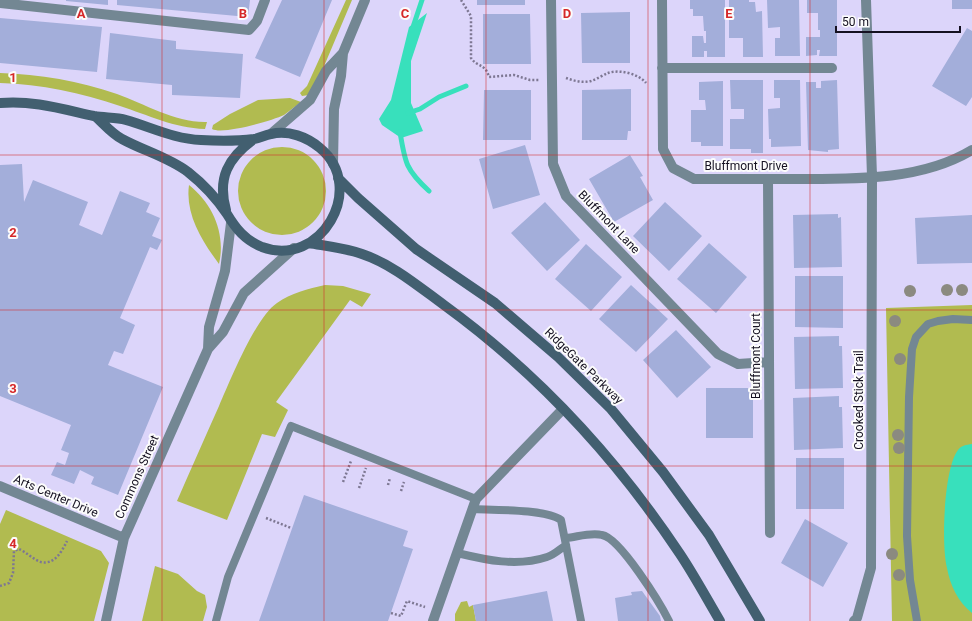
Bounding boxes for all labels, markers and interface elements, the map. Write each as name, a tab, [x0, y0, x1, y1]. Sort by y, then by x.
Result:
text: A	[77, 6, 86, 21]
text: B	[239, 6, 247, 21]
text: C	[401, 6, 410, 21]
text: D	[563, 6, 571, 21]
text: E	[725, 6, 733, 21]
scale bar	[836, 8, 960, 34]
text: 50 m	[842, 15, 869, 29]
text: 1	[9, 70, 17, 85]
street label: Bluffmont Drive	[704, 159, 788, 173]
street label: Bluffmont Lane	[575, 188, 643, 256]
text: 2	[9, 225, 17, 240]
street label: Bluffmont Court	[749, 313, 763, 399]
street label: RidgeGate Parkway	[542, 325, 626, 407]
street label: Crooked Stick Trail	[852, 350, 866, 450]
text: 3	[9, 381, 17, 396]
street label: Commons Street	[112, 433, 162, 521]
street label: Arts Center Drive	[12, 472, 100, 520]
text: 4	[9, 536, 17, 551]

